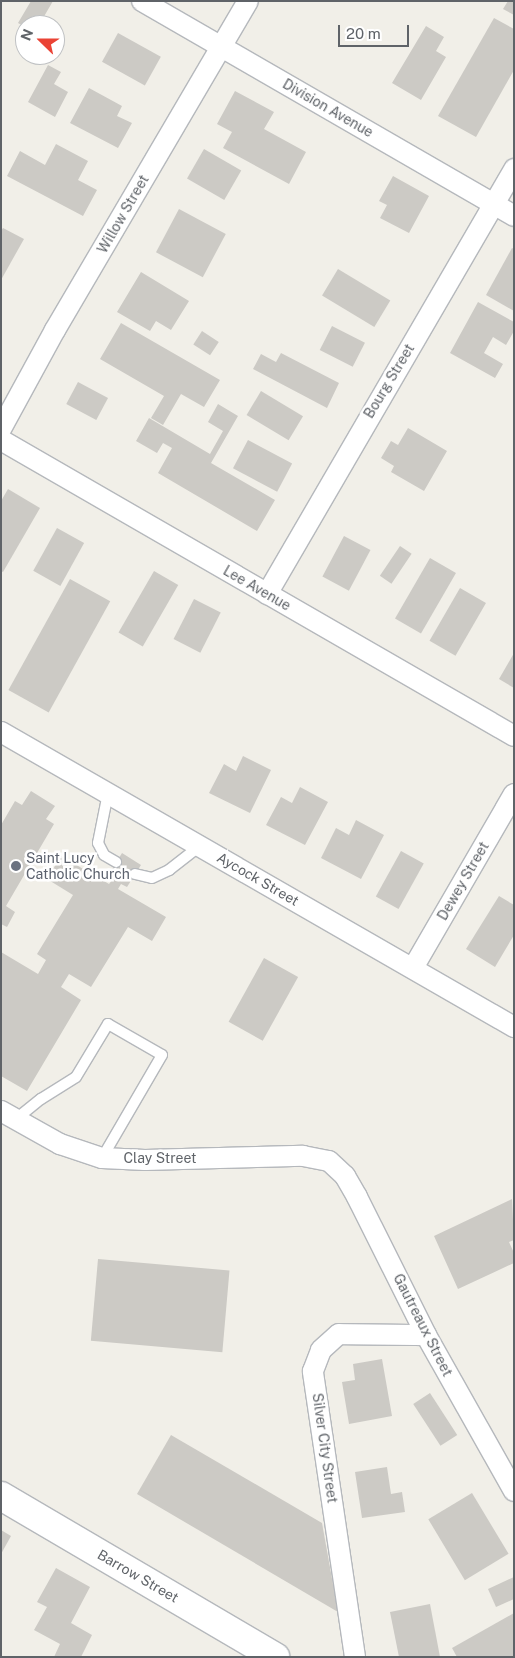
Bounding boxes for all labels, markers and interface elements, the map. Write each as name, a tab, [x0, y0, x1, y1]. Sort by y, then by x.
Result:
north arrow	[15, 15, 65, 65]
scale bar	[340, 15, 411, 47]
text: 20 m	[346, 25, 381, 42]
text: N	[18, 27, 36, 43]
street label: Division Avenue	[280, 75, 376, 141]
street label: Willow Street	[94, 172, 152, 256]
street label: Bourg Street	[360, 341, 418, 421]
street label: Lee Avenue	[220, 562, 294, 614]
street label: Dewey Street	[434, 839, 492, 923]
street label: Aycock Street	[214, 849, 302, 909]
place label: Saint Lucy Catholic Church	[26, 850, 130, 882]
marker: Saint Lucy Catholic Church	[10, 860, 22, 872]
street label: Clay Street	[123, 1150, 197, 1166]
street label: Gautreaux Street	[390, 1271, 456, 1379]
street label: Silver City Street	[309, 1392, 341, 1504]
street label: Barrow Street	[94, 1546, 182, 1606]

